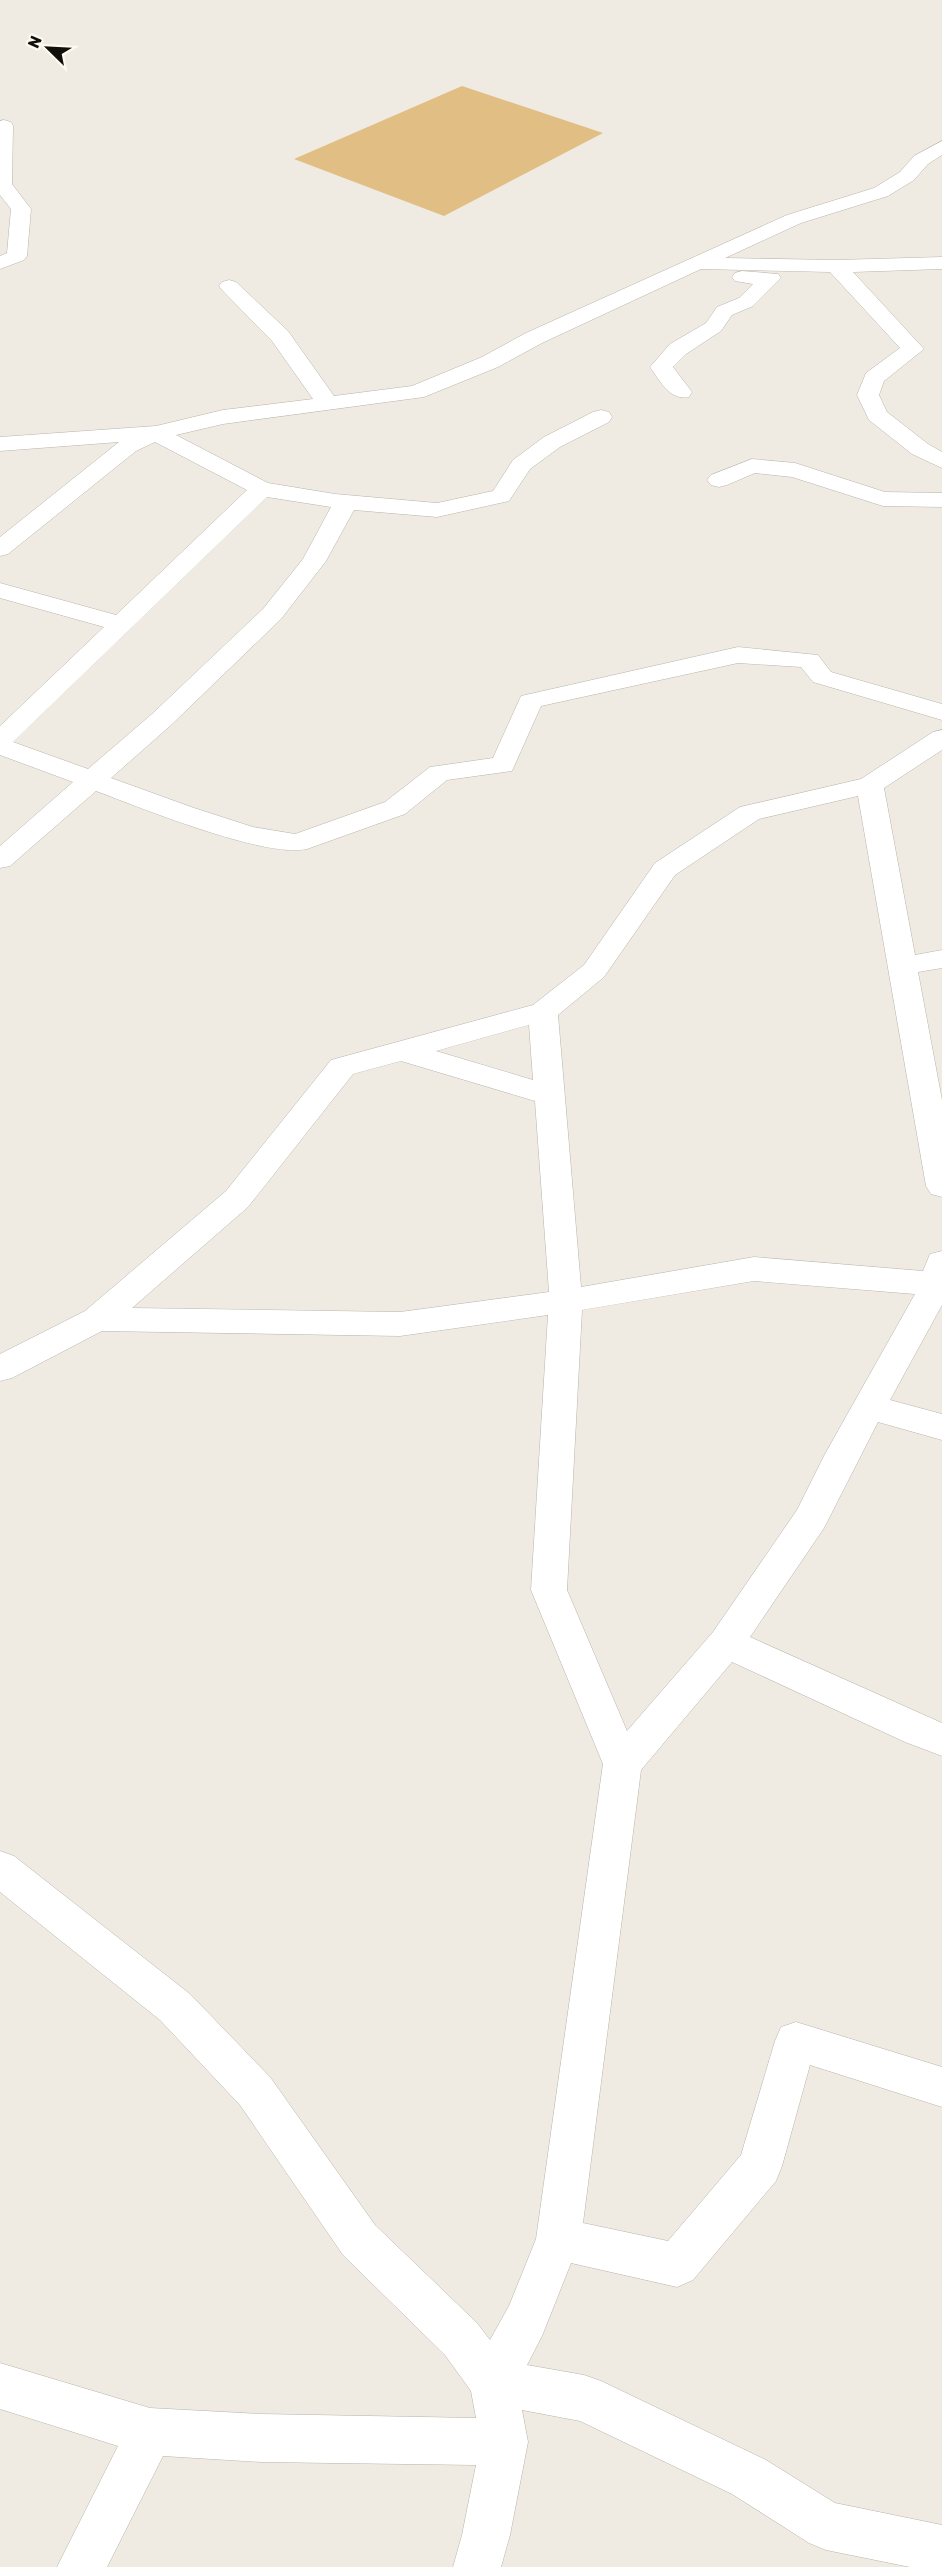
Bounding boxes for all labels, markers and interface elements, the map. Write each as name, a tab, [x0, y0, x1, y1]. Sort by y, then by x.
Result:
north arrow	[18, 18, 78, 78]
text: N	[24, 33, 46, 51]

